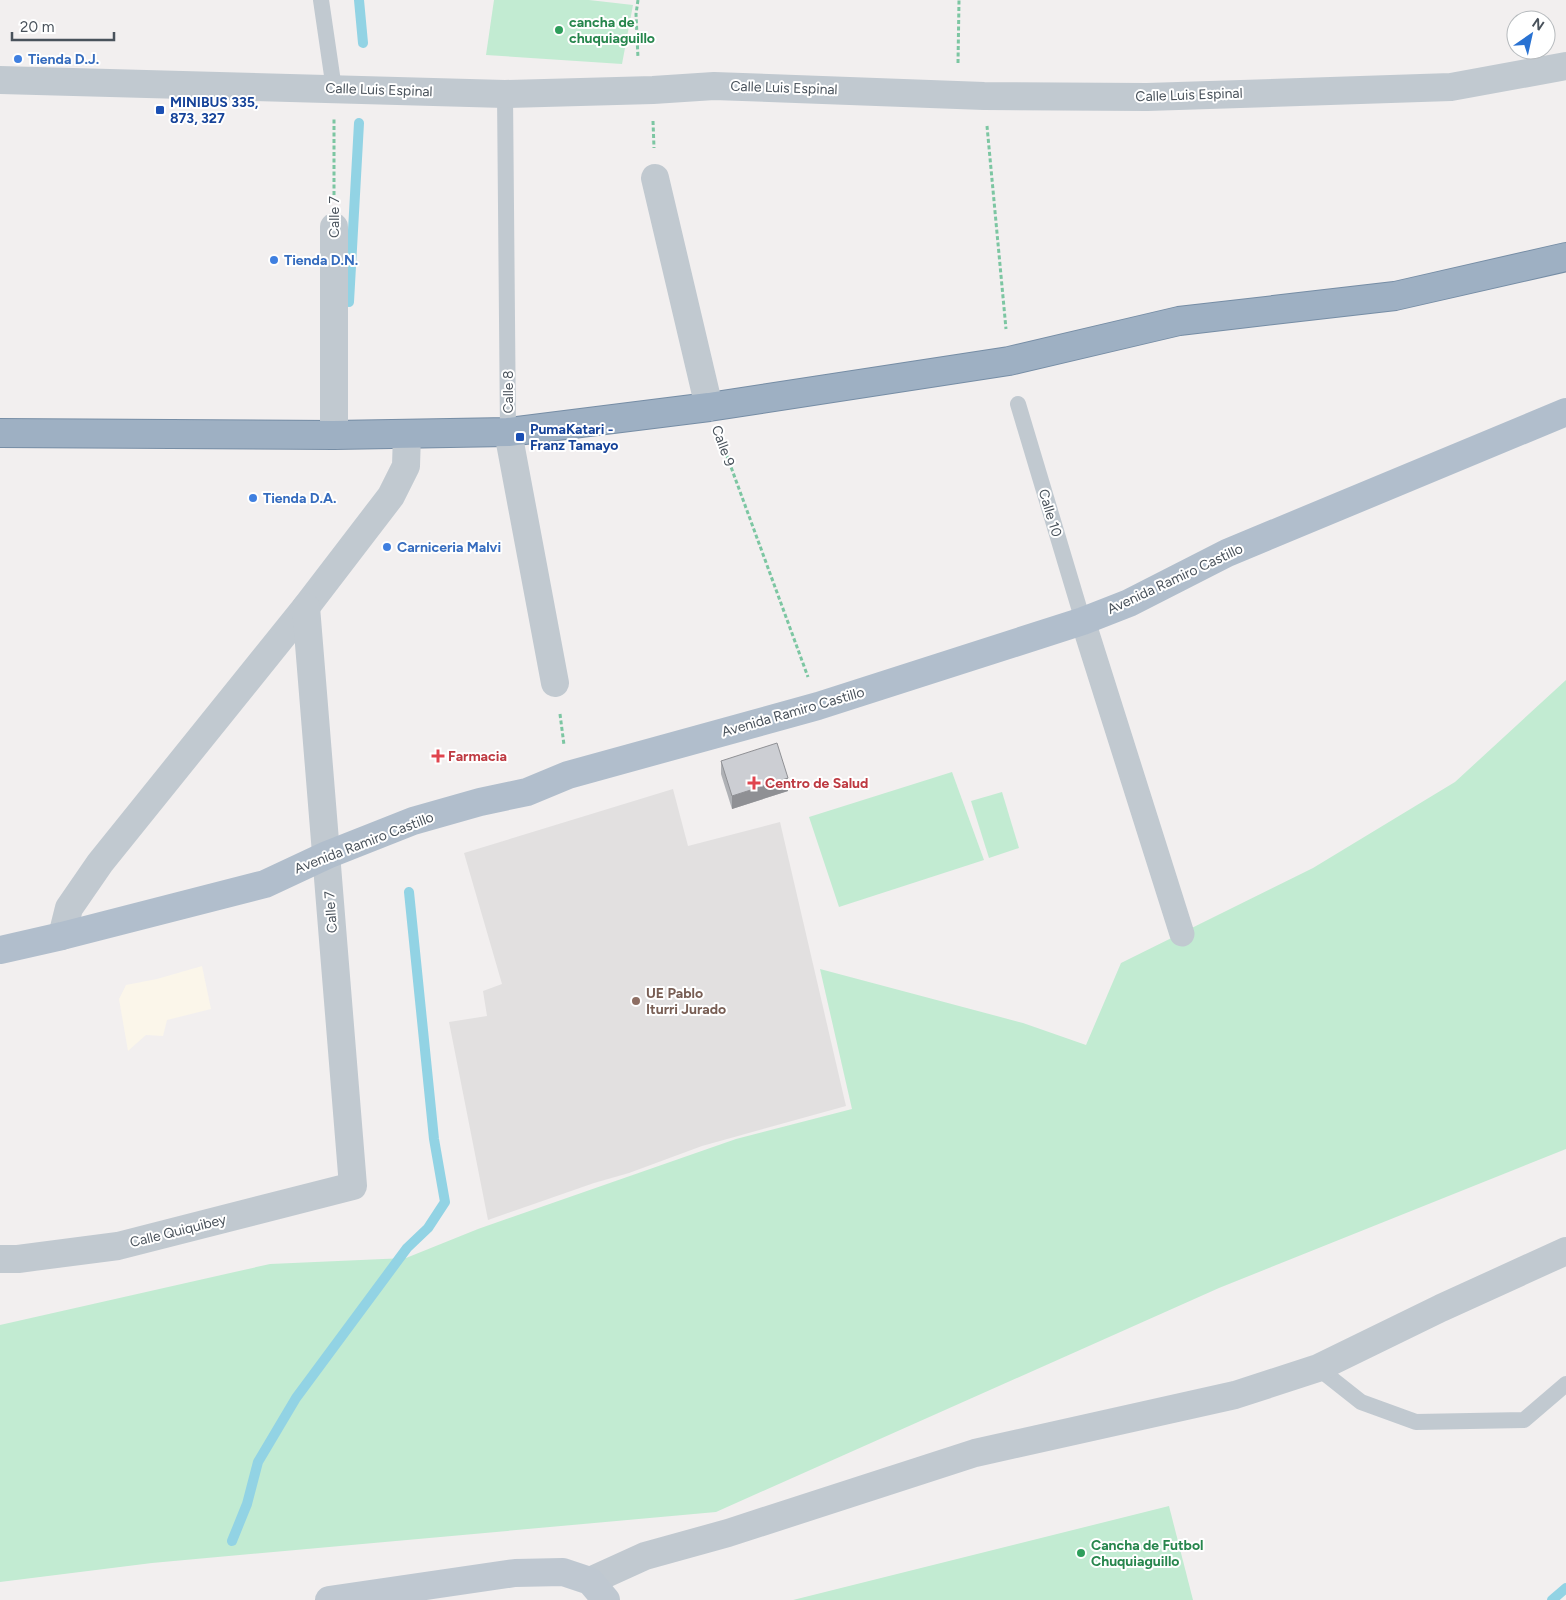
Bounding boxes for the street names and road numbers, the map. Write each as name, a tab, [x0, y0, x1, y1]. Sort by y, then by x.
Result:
street label: Calle Luis Espinal	[730, 78, 838, 98]
street label: Calle Luis Espinal	[325, 80, 433, 100]
street label: Calle Luis Espinal	[1135, 85, 1243, 105]
street label: Calle 7	[326, 196, 343, 238]
street label: Calle 8	[500, 370, 517, 414]
street label: Calle 9	[708, 423, 738, 469]
street label: Calle 10	[1035, 487, 1065, 539]
street label: Avenida Ramiro Castillo	[1104, 540, 1246, 618]
street label: Avenida Ramiro Castillo	[720, 683, 866, 741]
street label: Avenida Ramiro Castillo	[292, 809, 436, 877]
street label: Calle 7	[321, 890, 341, 934]
street label: Calle Quiquibey	[128, 1211, 229, 1251]

